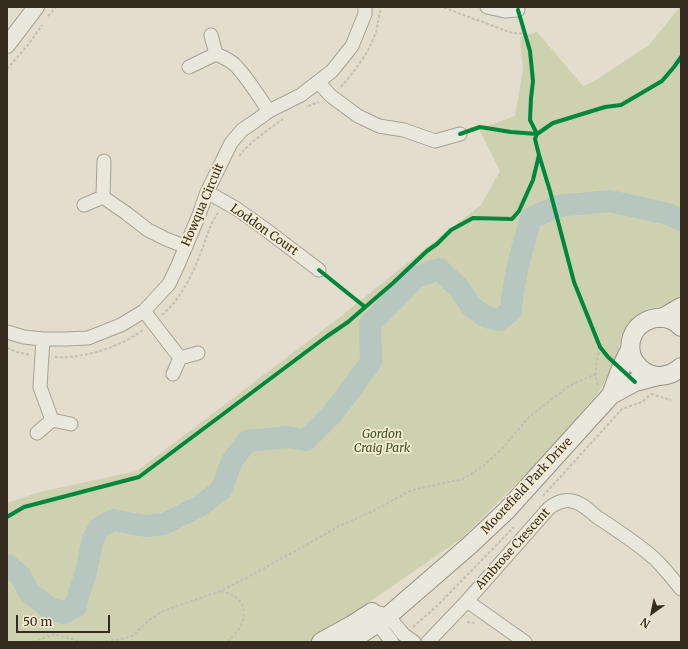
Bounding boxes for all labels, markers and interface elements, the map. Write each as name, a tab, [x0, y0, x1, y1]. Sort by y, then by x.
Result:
street label: Howqua Circuit	[179, 161, 227, 249]
street label: Loddon Court	[227, 201, 301, 259]
park label: Gordon Craig Park	[354, 428, 410, 456]
street label: Moorefield Park Drive	[479, 435, 575, 537]
street label: Ambrose Crescent	[473, 505, 553, 593]
north arrow	[632, 593, 672, 633]
scale bar	[18, 607, 112, 633]
text: 50 m	[23, 614, 52, 629]
text: N	[638, 615, 653, 631]

